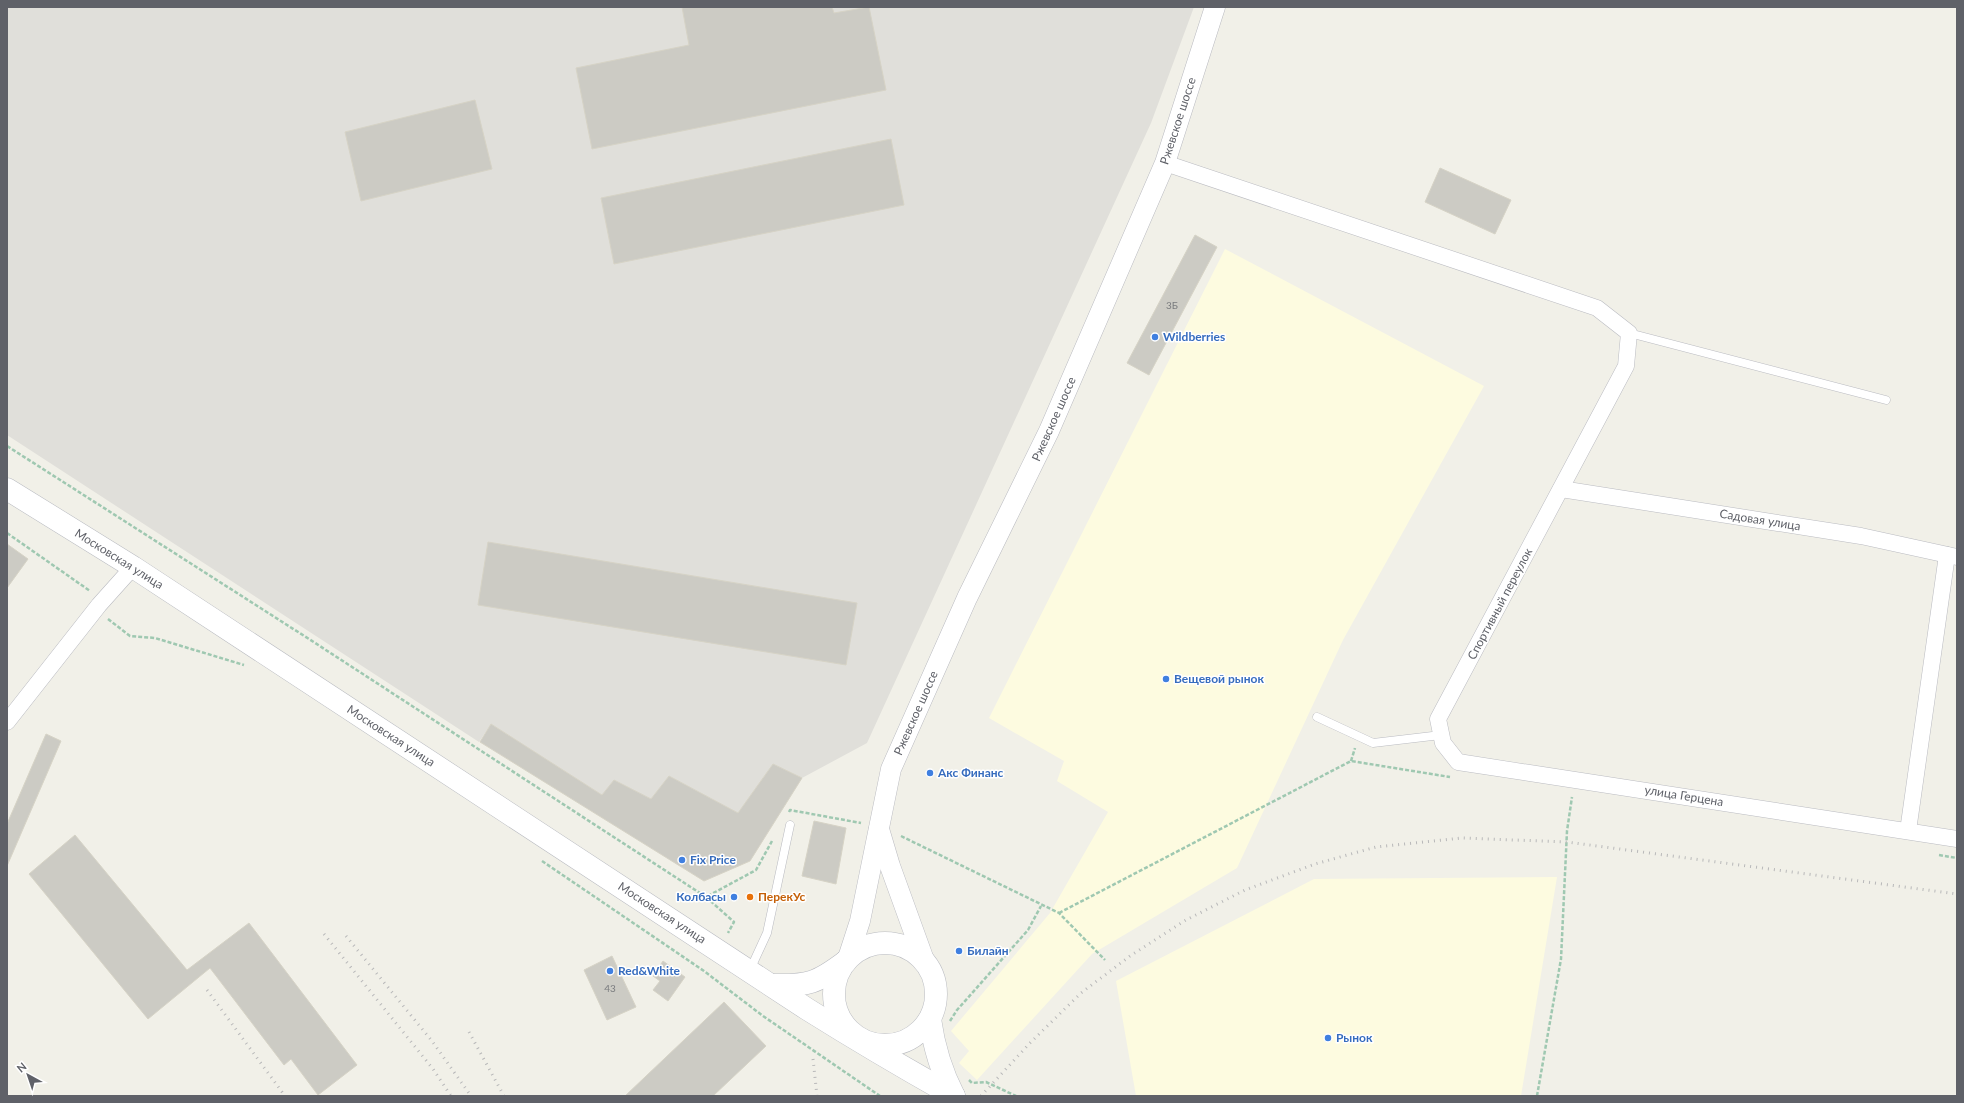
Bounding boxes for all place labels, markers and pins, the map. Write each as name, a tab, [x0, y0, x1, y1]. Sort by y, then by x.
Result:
place label: Wildberries	[1163, 329, 1225, 344]
marker: Wildberries	[1150, 332, 1160, 342]
place label: Вещевой рынок	[1174, 671, 1264, 686]
marker: Вещевой рынок	[1161, 674, 1171, 684]
place label: Акс Финанс	[937, 765, 1004, 780]
marker: Акс Финанс	[925, 768, 935, 778]
place label: Fix Price	[690, 852, 737, 867]
marker: Fix Price	[677, 855, 687, 865]
place label: Колбасы	[676, 889, 726, 904]
place label: ПерекУс	[758, 889, 805, 904]
marker: Колбасы	[729, 892, 739, 902]
marker: ПерекУс	[745, 892, 755, 902]
place label: Билайн	[967, 943, 1009, 958]
marker: Билайн	[954, 946, 964, 956]
place label: Red&White	[618, 963, 681, 978]
marker: Red&White	[605, 966, 615, 976]
place label: Рынок	[1336, 1030, 1373, 1045]
marker: Рынок	[1323, 1033, 1333, 1043]

